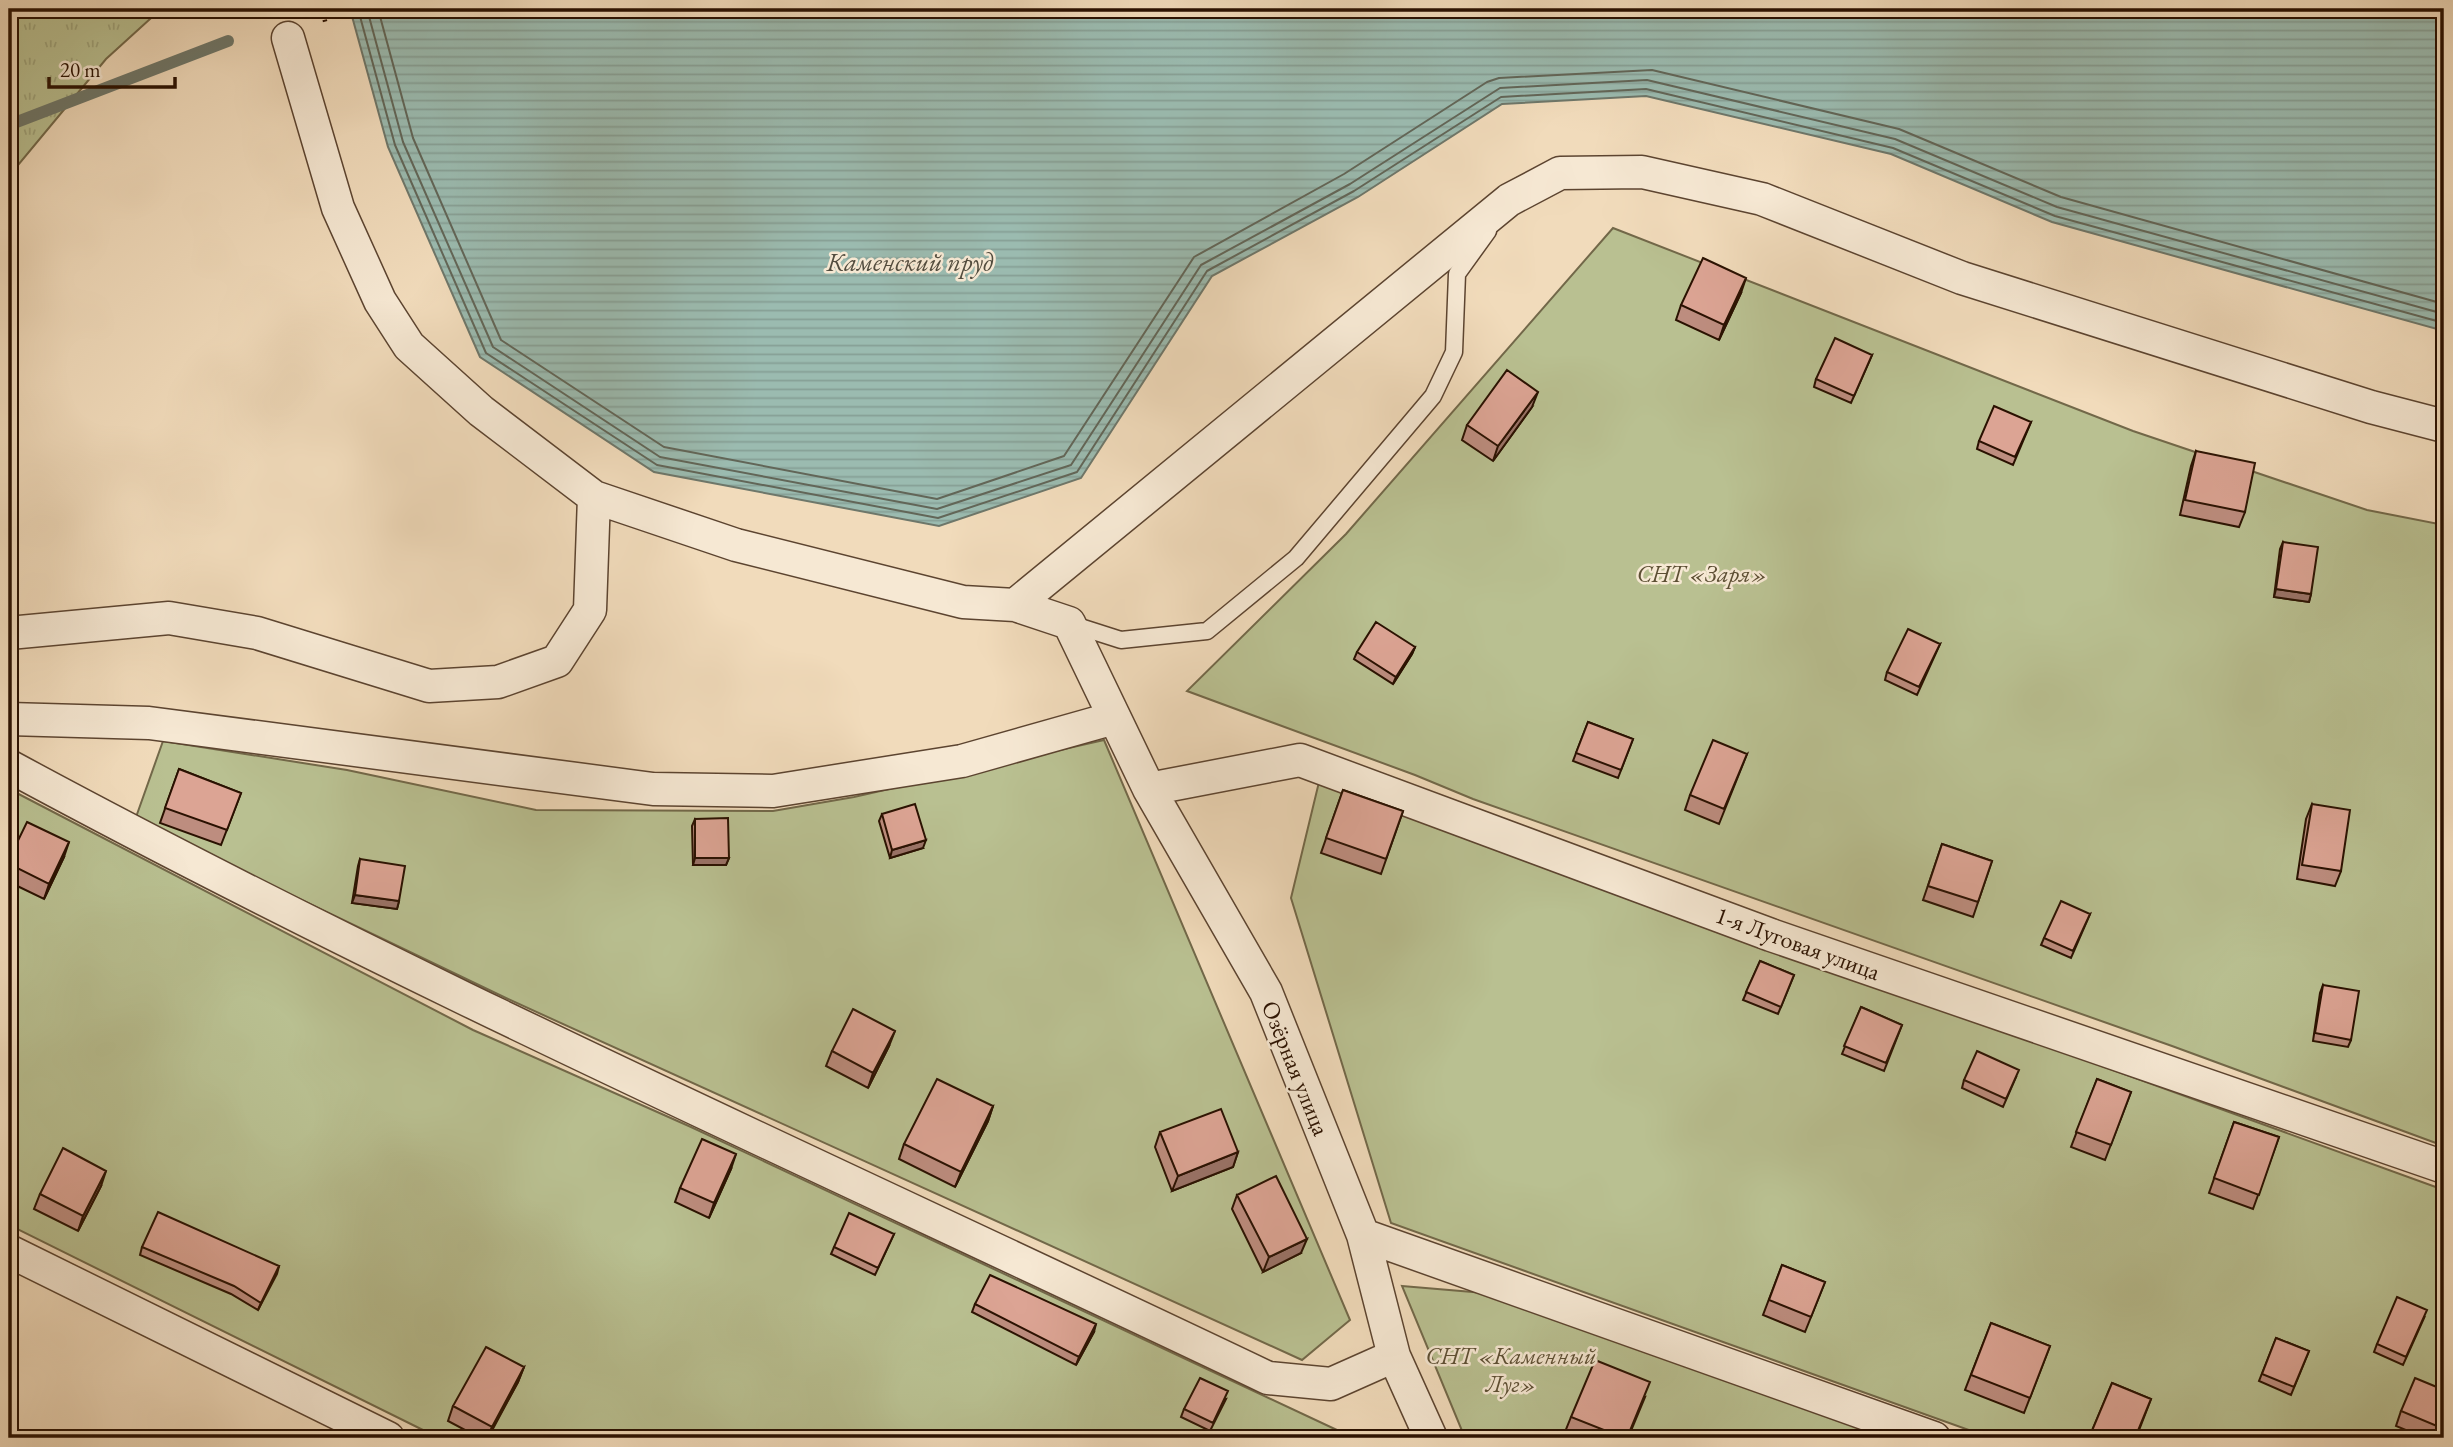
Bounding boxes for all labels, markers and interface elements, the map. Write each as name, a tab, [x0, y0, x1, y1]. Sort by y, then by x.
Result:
scale bar	[49, 46, 175, 90]
text: 20 m	[60, 56, 101, 83]
water label: Каменский пруд	[826, 245, 994, 279]
park label: СНТ «Заря»	[1637, 558, 1767, 589]
street label: 1-я Луговая улица	[1711, 899, 1885, 987]
street label: Озёрная улица	[1255, 996, 1337, 1140]
park label: СНТ «Каменный Луг»	[1426, 1340, 1596, 1399]

